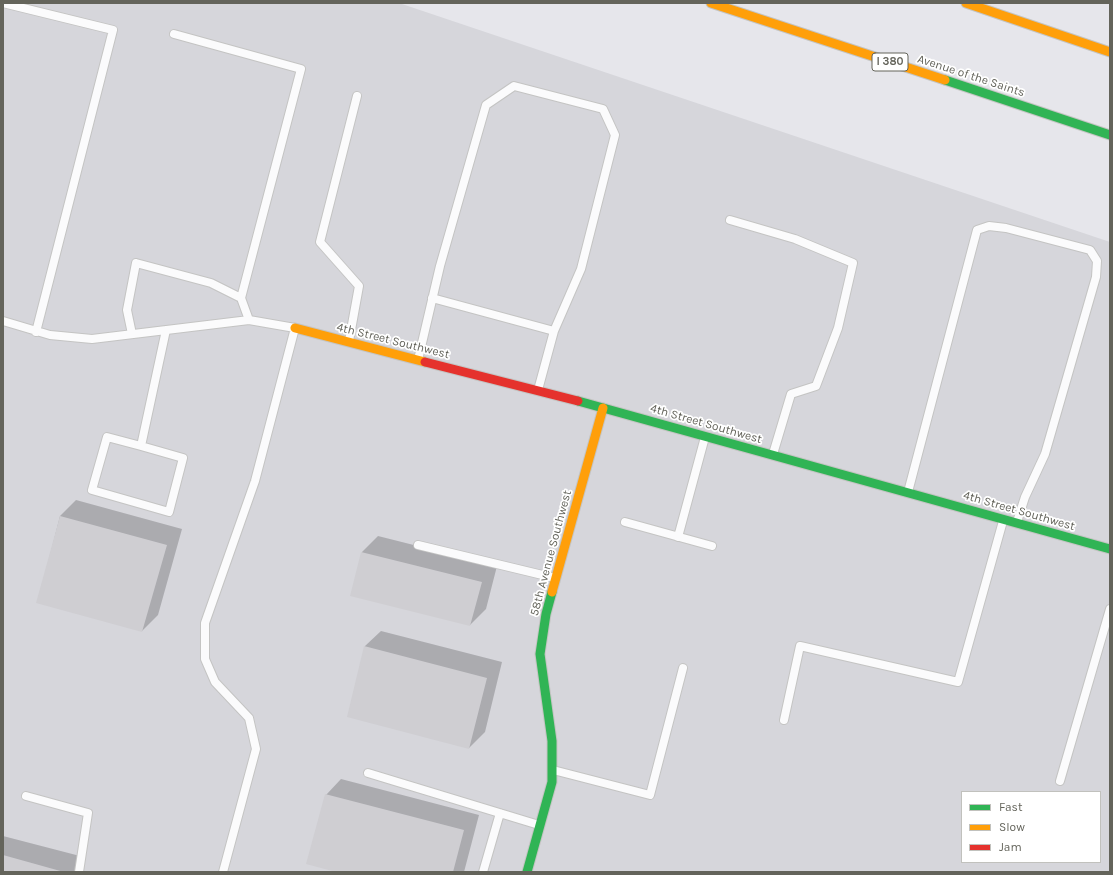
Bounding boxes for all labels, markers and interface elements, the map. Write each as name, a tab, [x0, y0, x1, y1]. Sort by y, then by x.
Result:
street label: Avenue of the Saints	[915, 52, 1027, 100]
road number: I 380	[872, 53, 908, 71]
street label: 4th Street Southwest	[335, 320, 451, 362]
street label: 4th Street Southwest	[648, 401, 764, 447]
street label: 4th Street Southwest	[961, 488, 1077, 534]
street label: 58th Avenue Southwest	[527, 489, 575, 617]
legend	[961, 791, 1101, 863]
text: Fast	[999, 800, 1022, 814]
text: Slow	[999, 820, 1025, 834]
text: Jam	[999, 840, 1022, 854]

